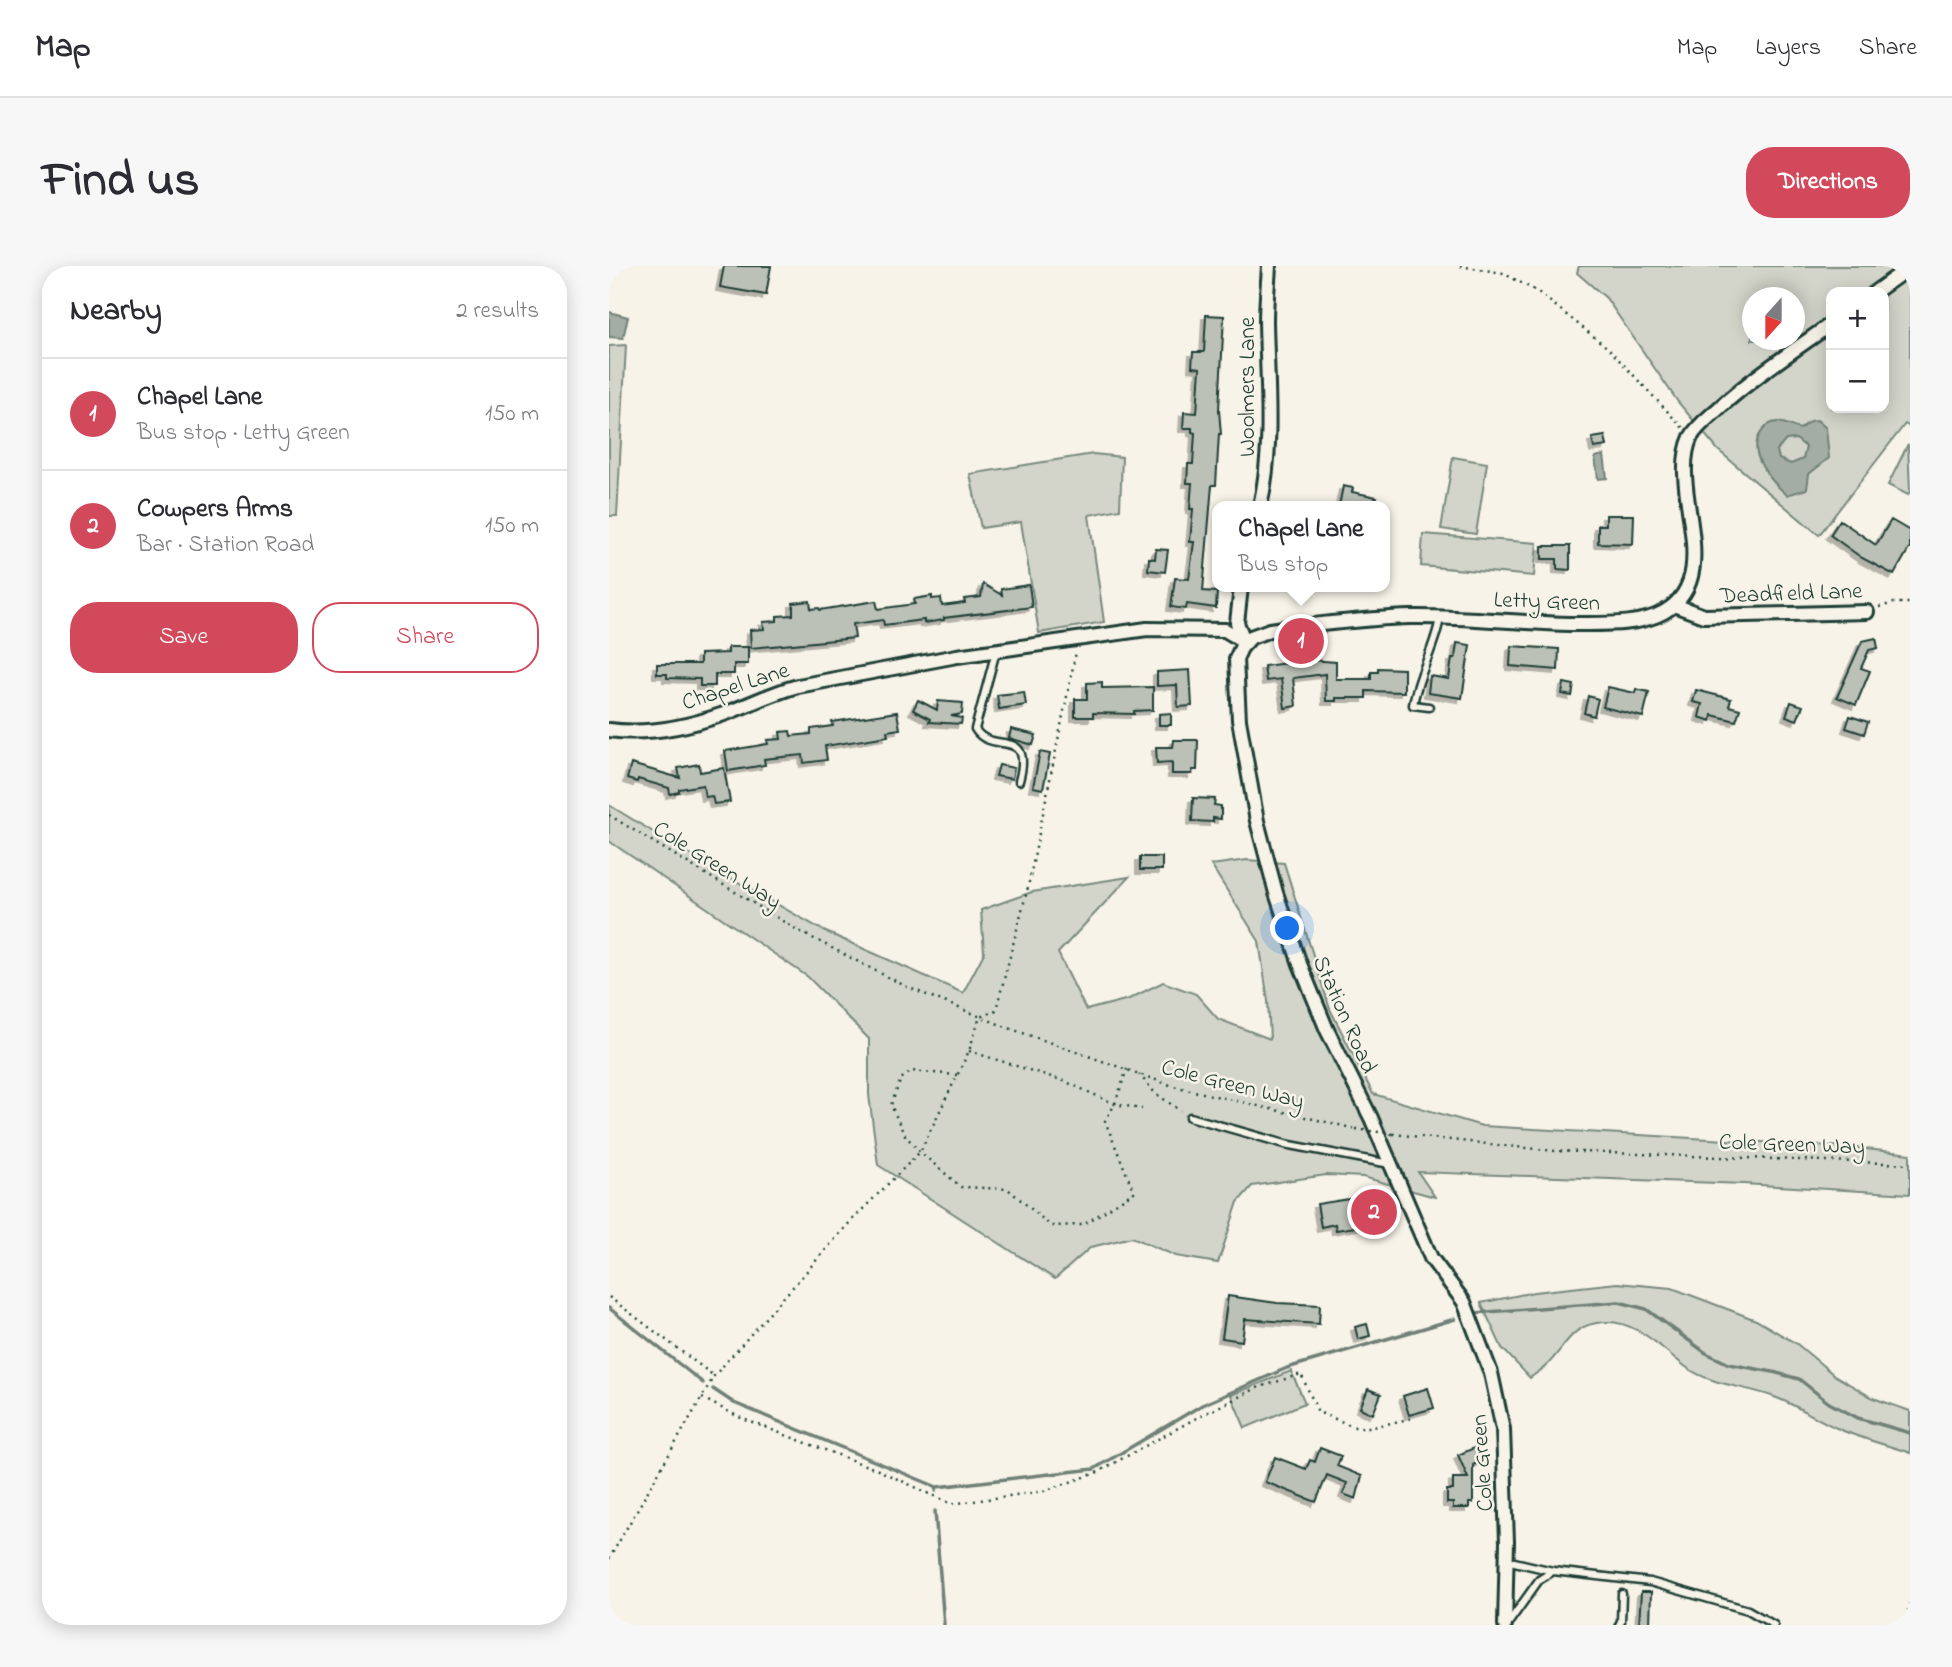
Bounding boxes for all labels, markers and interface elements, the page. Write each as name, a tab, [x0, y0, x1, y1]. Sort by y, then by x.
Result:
text: Map	[35, 24, 91, 72]
text: Map	[1677, 31, 1717, 66]
text: Layers	[1755, 31, 1821, 66]
text: Share	[1859, 31, 1917, 66]
text: Find us	[42, 146, 199, 218]
button: Directions	[1746, 147, 1910, 218]
north arrow	[1742, 287, 1805, 350]
map controls	[1826, 287, 1889, 413]
button: +	[1826, 287, 1889, 350]
text: Nearby	[70, 290, 162, 334]
text: 2 results	[456, 295, 539, 328]
street label: Woolmers Lane	[1232, 316, 1265, 457]
button: −	[1826, 350, 1889, 413]
text: Chapel Lane	[137, 379, 262, 417]
text: 1	[89, 398, 97, 431]
text: 150 m	[485, 398, 539, 431]
text: Bus stop · Letty Green	[137, 417, 350, 450]
text: Cowpers Arms	[137, 491, 293, 529]
popup	[1212, 501, 1390, 592]
text: 2	[87, 510, 99, 543]
text: 150 m	[485, 510, 539, 543]
text: Chapel Lane	[1238, 511, 1364, 549]
text: Bar · Station Road	[137, 529, 314, 562]
text: Bus stop	[1238, 549, 1328, 582]
street label: Deadfield Lane	[1718, 575, 1864, 614]
street label: Letty Green	[1493, 584, 1601, 623]
button: Save	[70, 602, 298, 673]
button: Share	[312, 602, 539, 673]
pin: 1	[1278, 615, 1324, 667]
street label: Chapel Lane	[678, 654, 794, 720]
street label: Cole Green Way	[645, 813, 787, 921]
your location	[1270, 911, 1304, 945]
street label: Station Road	[1303, 951, 1384, 1079]
street label: Cole Green Way	[1157, 1052, 1307, 1121]
street label: Cole Green Way	[1718, 1126, 1865, 1167]
pin: 2	[1351, 1186, 1397, 1238]
street label: Cole Green	[1464, 1413, 1503, 1513]

